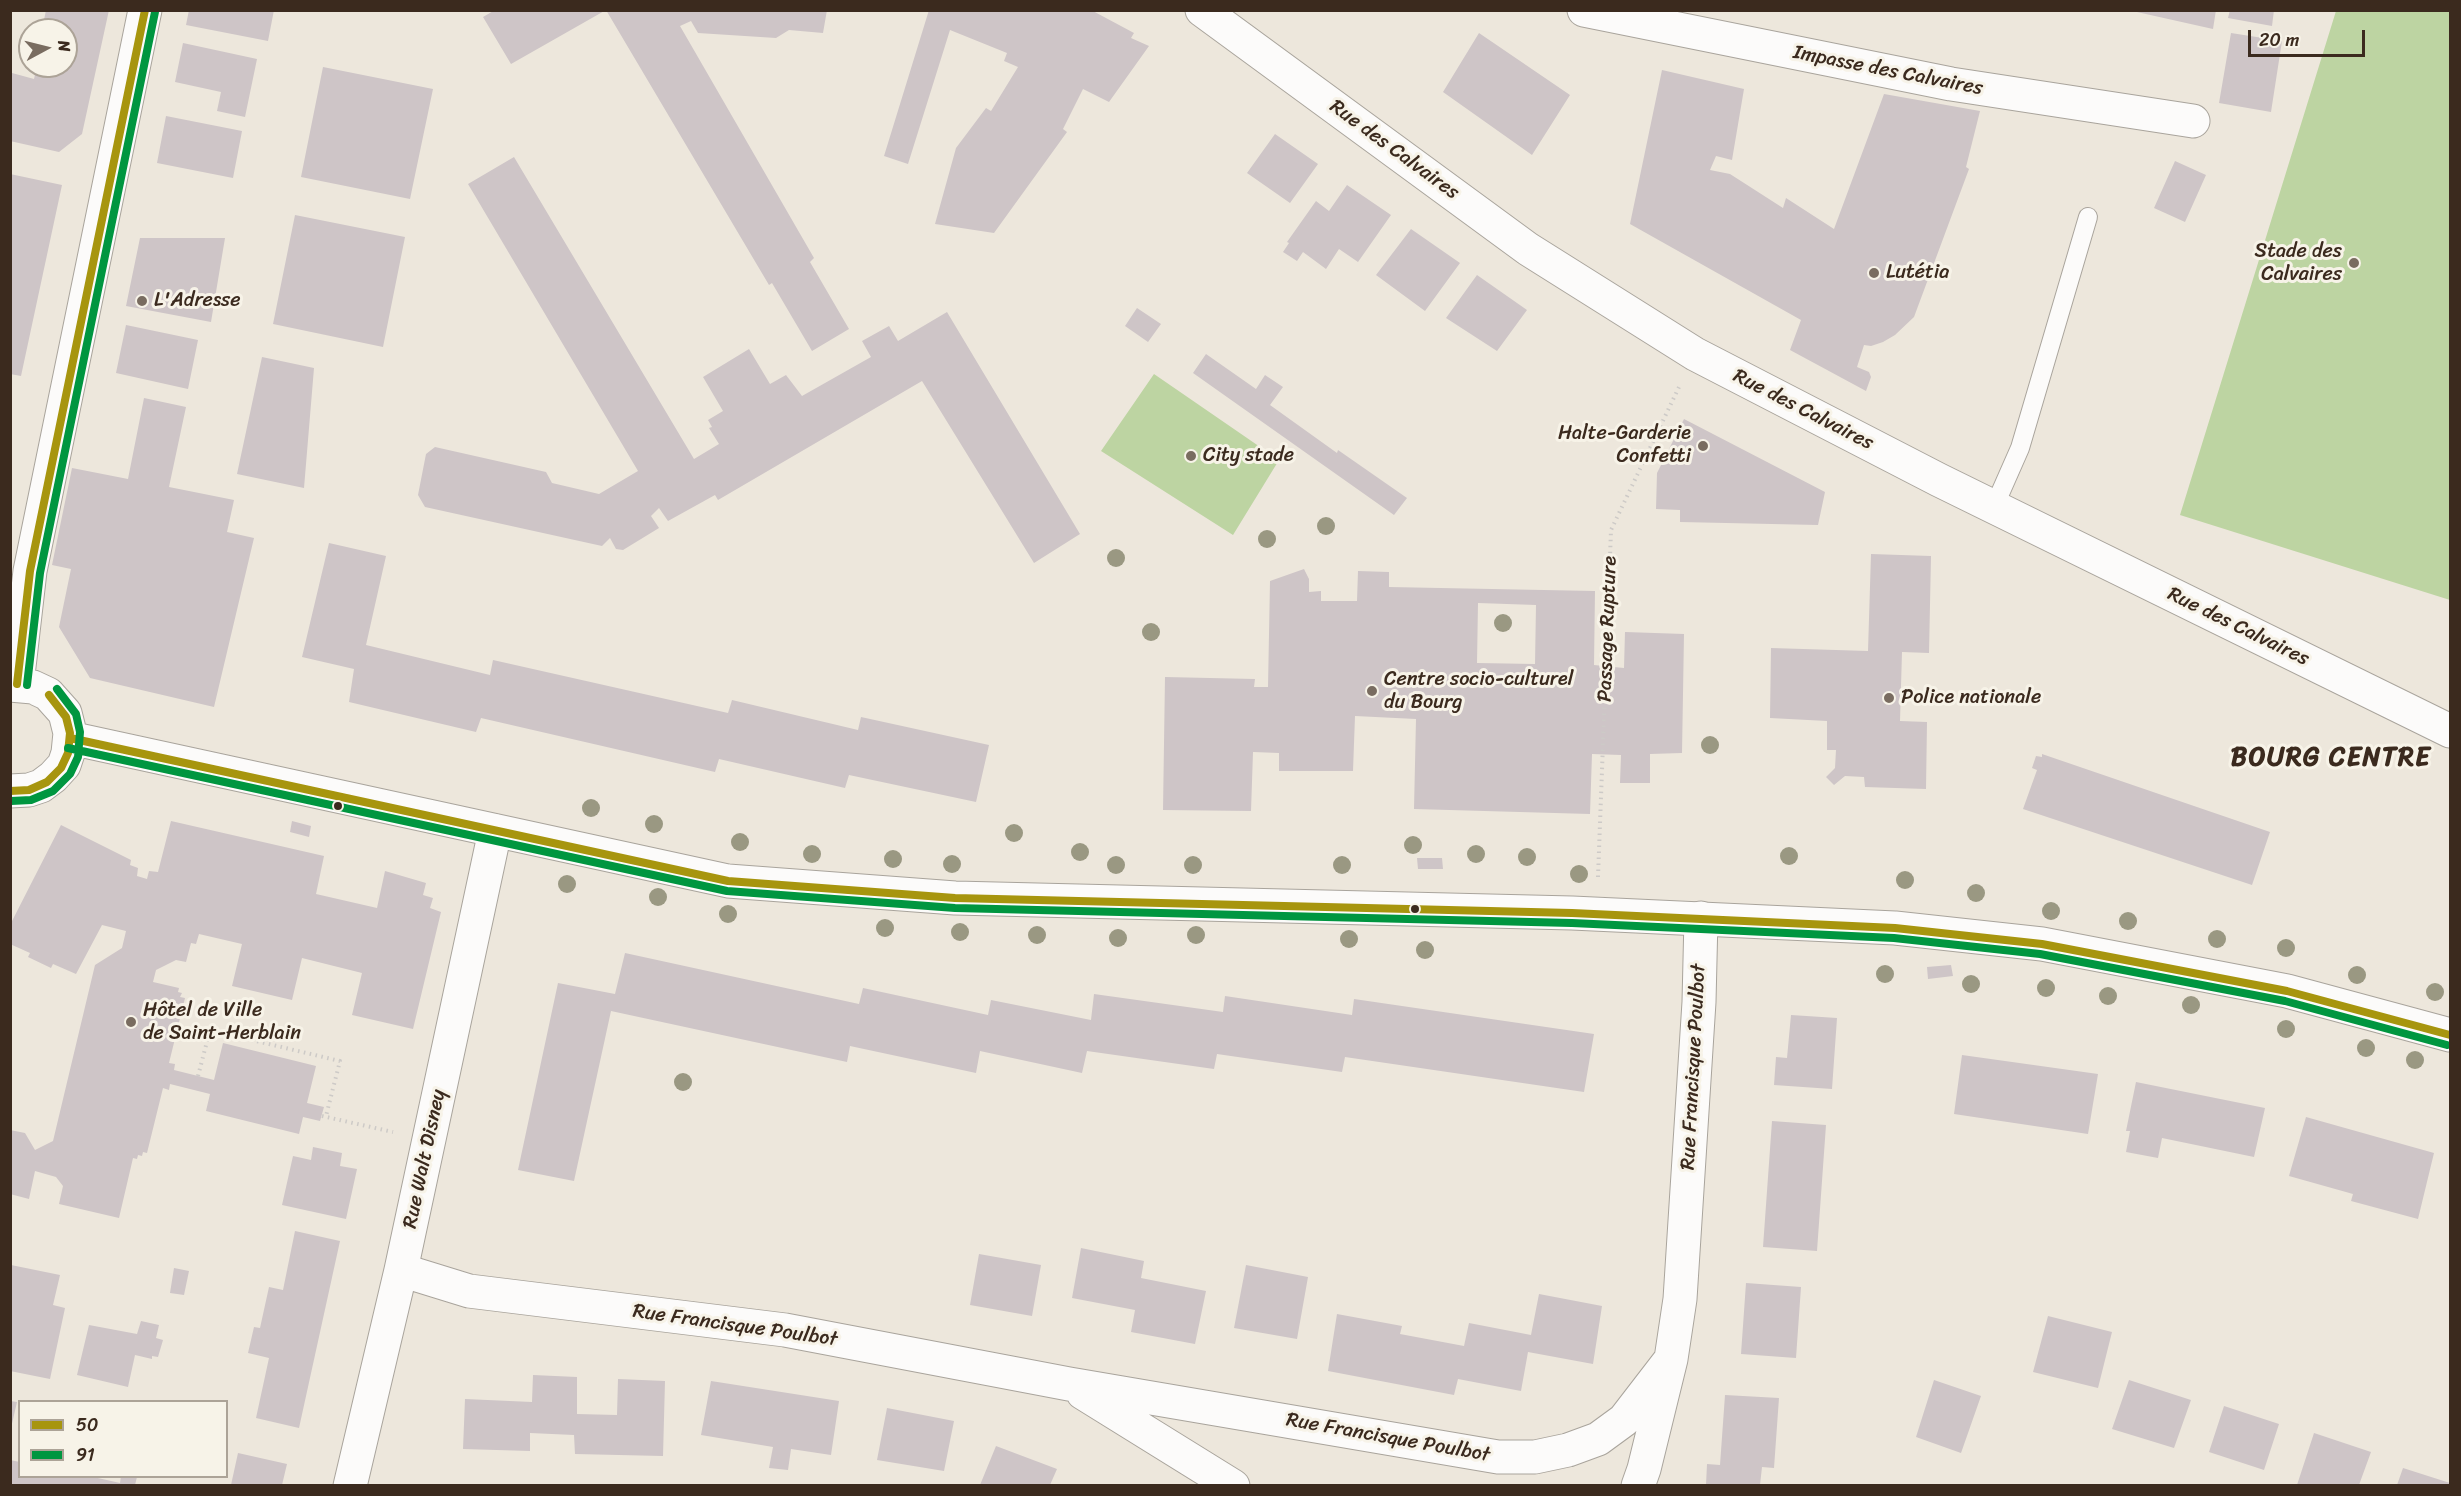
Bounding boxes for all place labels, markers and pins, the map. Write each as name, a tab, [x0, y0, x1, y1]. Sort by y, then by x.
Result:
place label: Stade des Calvaires	[2255, 240, 2342, 287]
marker: Stade des Calvaires	[2347, 256, 2361, 270]
place label: Lutétia	[1886, 261, 1949, 285]
marker: Lutétia	[1867, 266, 1881, 280]
place label: L'Adresse	[154, 289, 241, 313]
marker: L'Adresse	[135, 294, 149, 308]
place label: Halte-Garderie Confetti	[1558, 422, 1691, 469]
marker: Halte-Garderie Confetti	[1696, 439, 1710, 453]
place label: City stade	[1203, 444, 1294, 468]
marker: City stade	[1184, 449, 1198, 463]
place label: Centre socio-culturel du Bourg	[1384, 668, 1573, 715]
marker: Centre socio-culturel du Bourg	[1365, 684, 1379, 698]
place label: Police nationale	[1901, 686, 2041, 710]
marker: Police nationale	[1882, 691, 1896, 705]
unlabelled marker	[332, 800, 344, 812]
unlabelled marker	[1409, 903, 1421, 915]
place label: Hôtel de Ville de Saint-Herblain	[143, 999, 301, 1046]
marker: Hôtel de Ville de Saint-Herblain	[124, 1015, 138, 1029]

